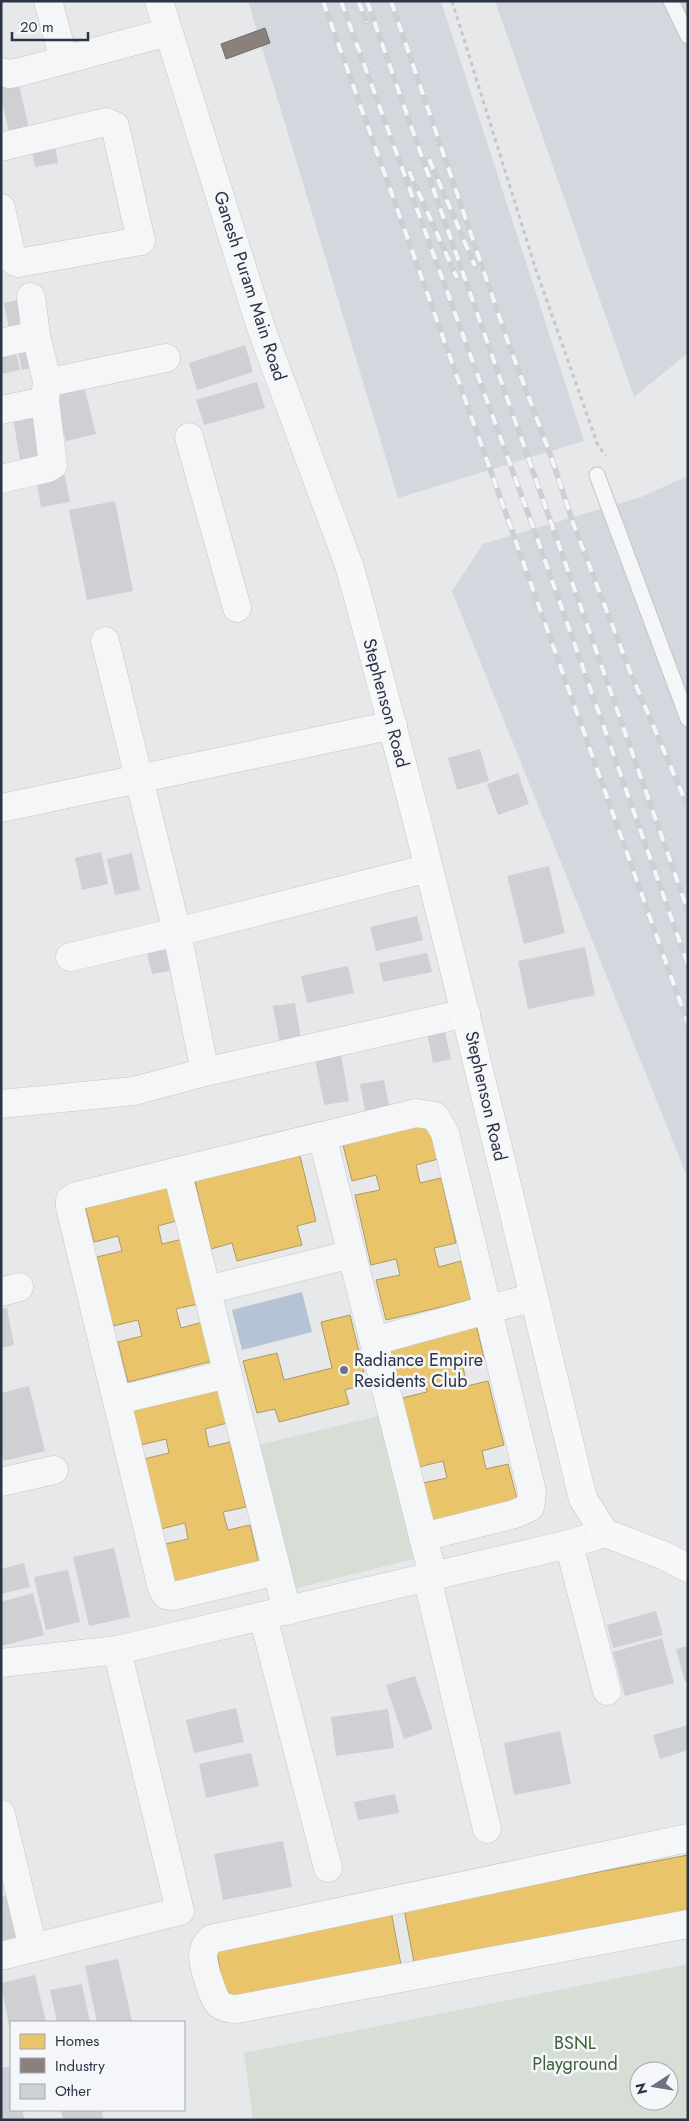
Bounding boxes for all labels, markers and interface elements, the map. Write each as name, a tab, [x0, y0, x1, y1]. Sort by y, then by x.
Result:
scale bar	[12, 10, 89, 42]
text: 20 m	[20, 16, 54, 38]
street label: Ganesh Puram Main Road	[207, 188, 293, 384]
street label: Stephenson Road	[356, 636, 416, 770]
street label: Stephenson Road	[458, 1028, 514, 1164]
place label: Radiance Empire Residents Club	[354, 1347, 483, 1394]
marker: Radiance Empire Residents Club	[338, 1364, 350, 1376]
legend	[10, 2021, 185, 2111]
text: Homes	[55, 2030, 99, 2052]
park label: BSNL Playground	[532, 2030, 618, 2077]
text: Industry	[55, 2055, 105, 2077]
north arrow	[629, 2061, 679, 2111]
text: Other	[55, 2080, 92, 2102]
text: N	[630, 2081, 652, 2096]

